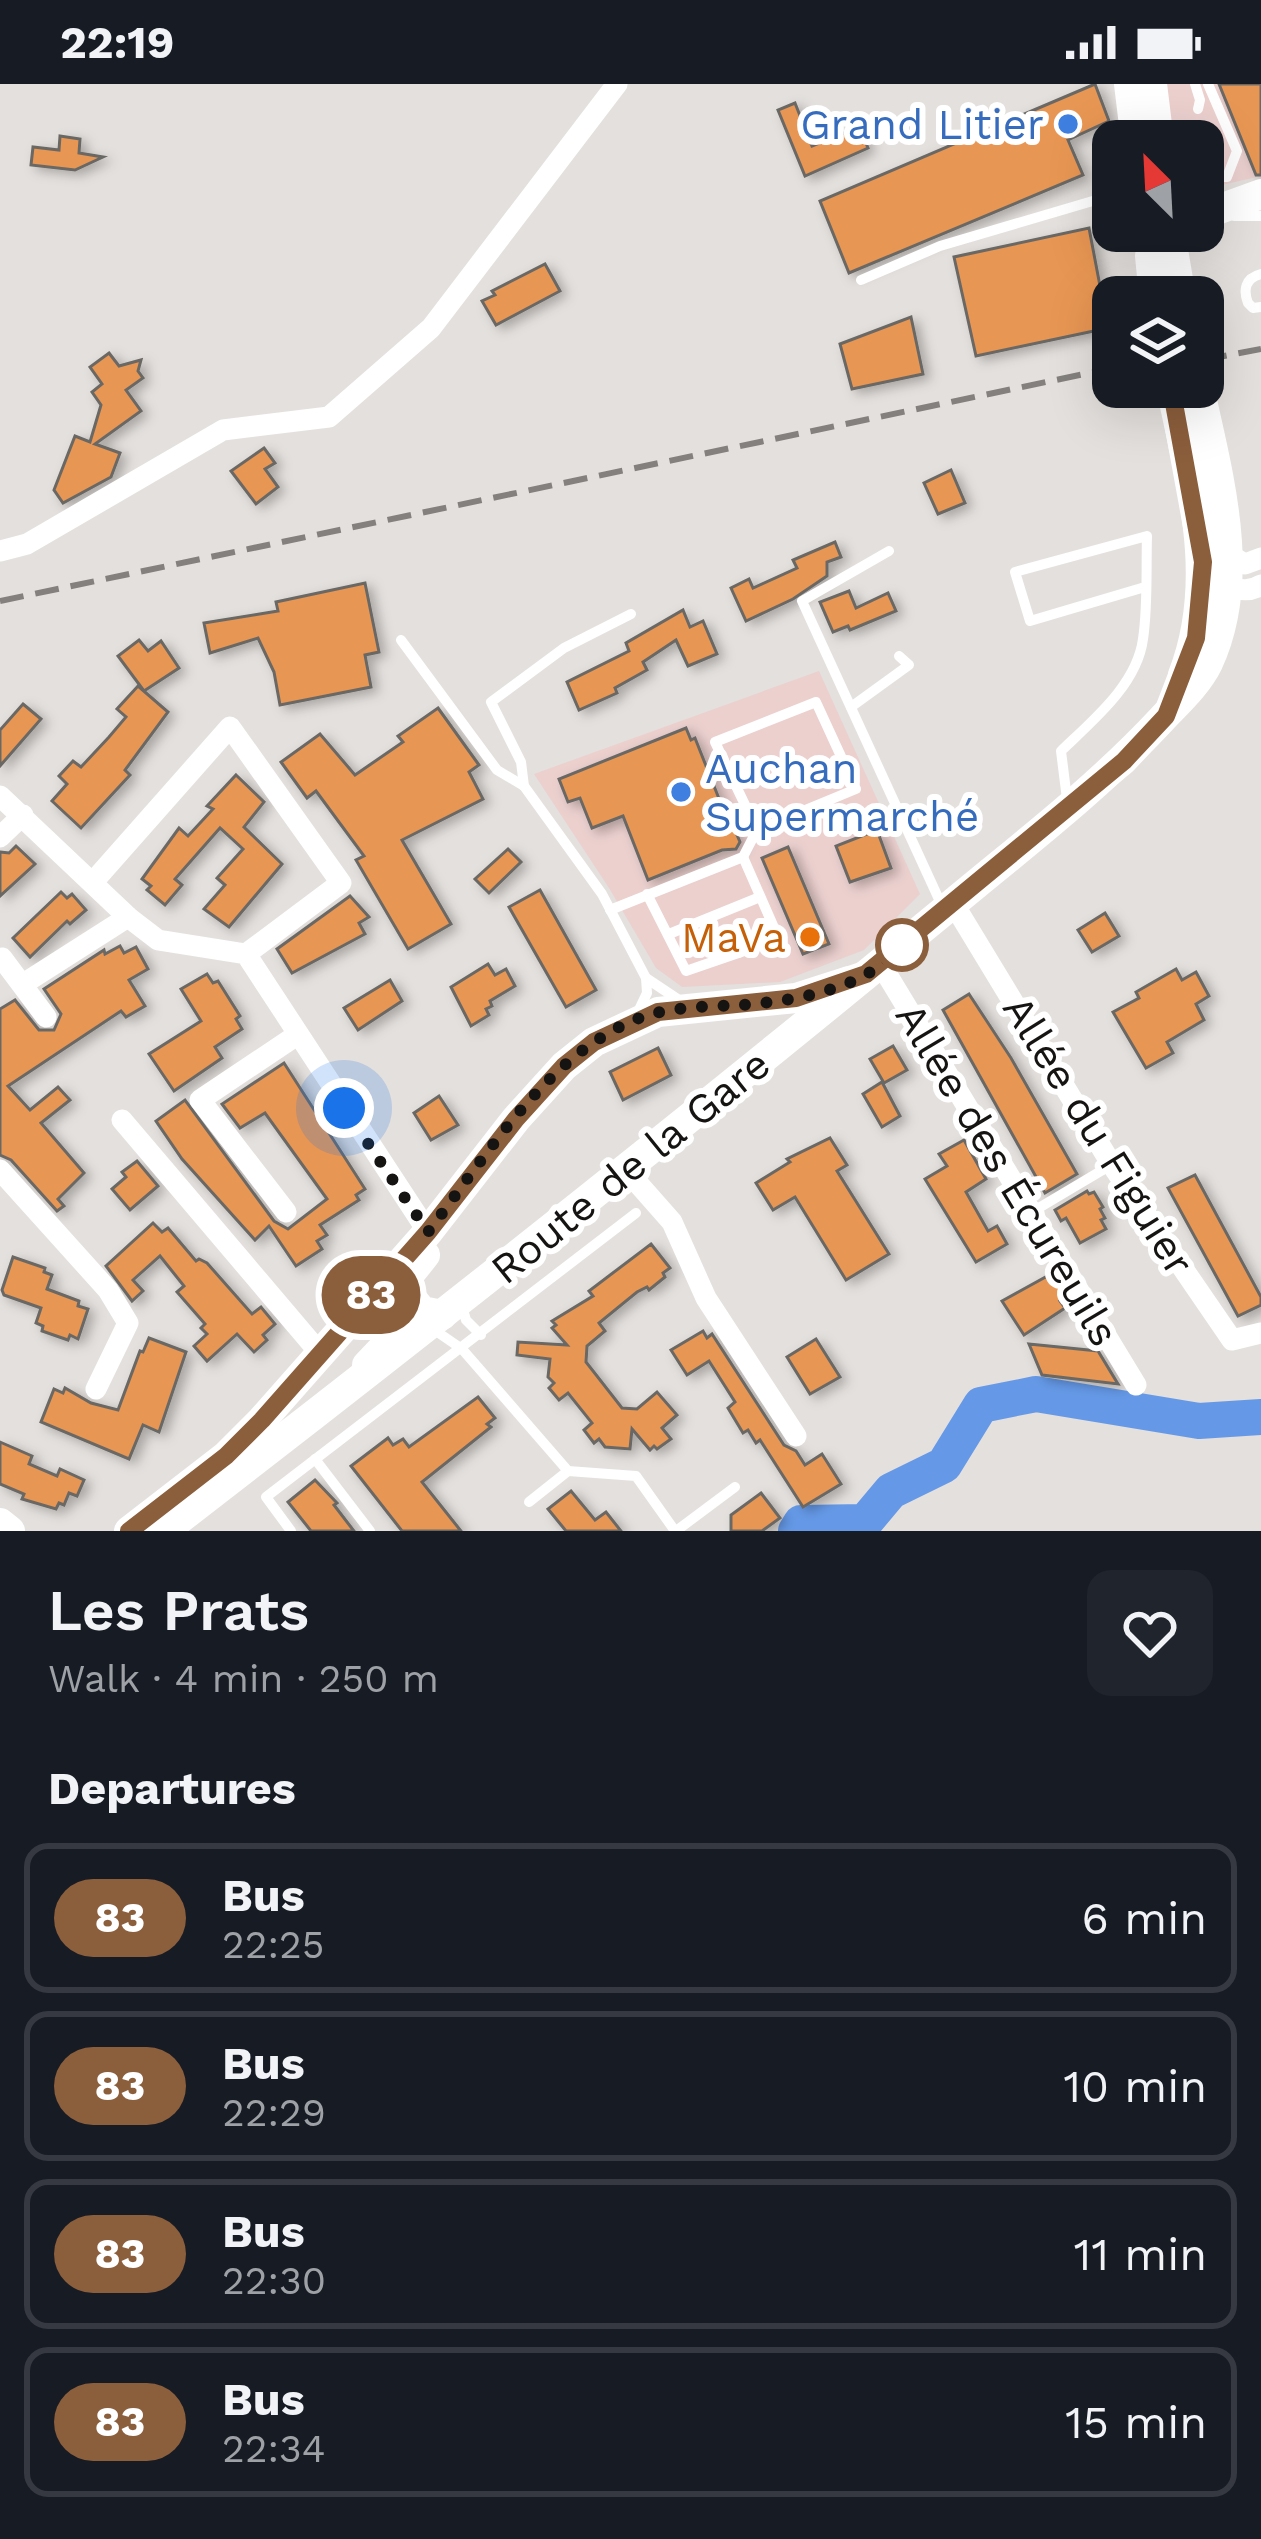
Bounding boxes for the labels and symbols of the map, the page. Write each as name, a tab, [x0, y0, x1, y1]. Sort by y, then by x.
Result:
place label: Grand Litier	[800, 100, 1044, 149]
marker: Grand Litier	[1055, 111, 1081, 137]
north arrow	[1092, 120, 1224, 252]
place label: Auchan Supermarché	[705, 744, 979, 841]
marker: Auchan Supermarché	[668, 779, 694, 805]
place label: MaVa	[681, 913, 786, 962]
unlabelled marker	[877, 920, 927, 970]
marker: MaVa	[797, 924, 823, 950]
street label: Allée du Figuier	[993, 986, 1204, 1284]
street label: Allée des Écureuils	[886, 994, 1129, 1355]
street label: Route de la Gare	[481, 1039, 779, 1294]
your location	[314, 1078, 374, 1138]
line badge: 83	[317, 1256, 425, 1334]

